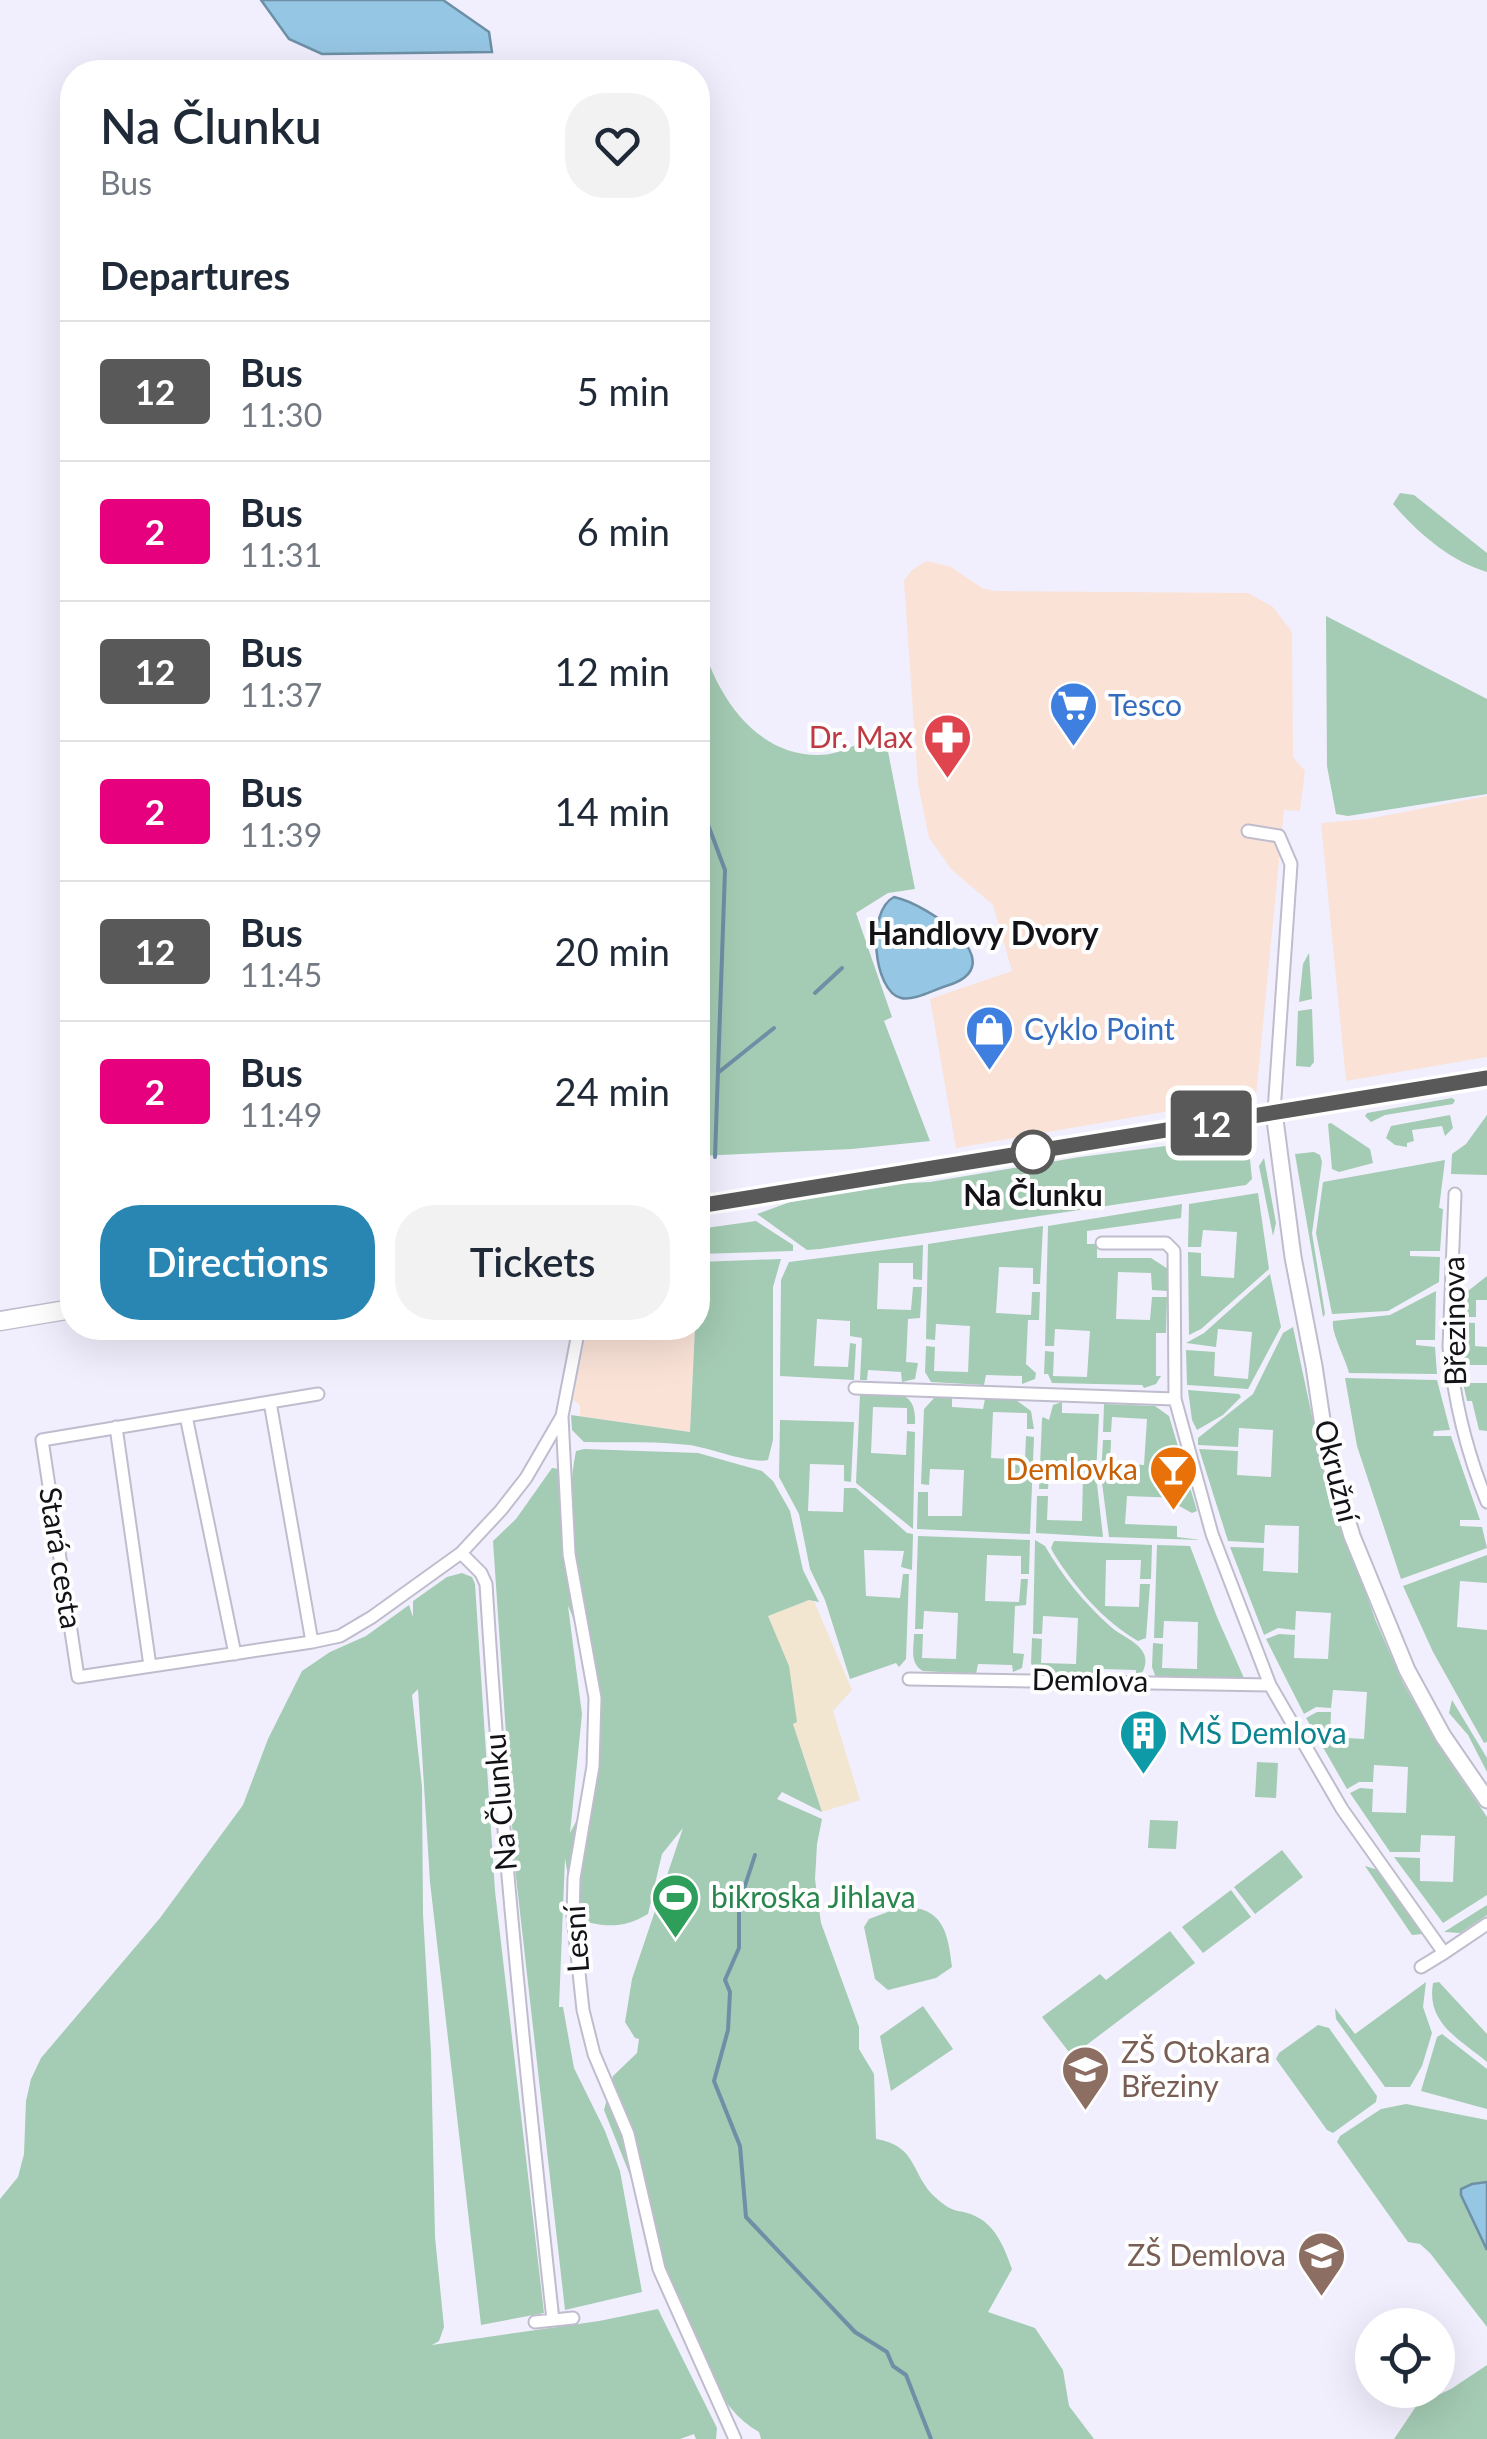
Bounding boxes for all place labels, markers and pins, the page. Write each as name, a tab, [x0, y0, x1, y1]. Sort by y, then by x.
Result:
supermarket icon: Tesco	[1047, 680, 1099, 748]
place label: Tesco	[1108, 686, 1182, 722]
pharmacy icon: Dr. Max	[922, 712, 974, 780]
place label: Dr. Max	[809, 718, 913, 754]
shop icon: Cyklo Point	[963, 1004, 1015, 1072]
place label: Cyklo Point	[1024, 1010, 1175, 1046]
marker: Na Člunku	[1012, 1131, 1054, 1173]
place label: Na Člunku	[963, 1176, 1103, 1212]
bar icon: Demlovka	[1147, 1444, 1199, 1512]
place label: Demlovka	[1006, 1450, 1138, 1486]
building icon: MŠ Demlova	[1117, 1708, 1169, 1776]
place label: MŠ Demlova	[1178, 1714, 1347, 1750]
sports icon: bikroska Jihlava	[650, 1872, 702, 1940]
place label: bikroska Jihlava	[711, 1878, 916, 1914]
place label: ZŠ Otokara Březiny	[1121, 2033, 1270, 2103]
school or university icon: ZŠ Otokara Březiny	[1060, 2044, 1112, 2112]
school or university icon: ZŠ Demlova	[1295, 2230, 1347, 2298]
place label: ZŠ Demlova	[1127, 2236, 1286, 2272]

